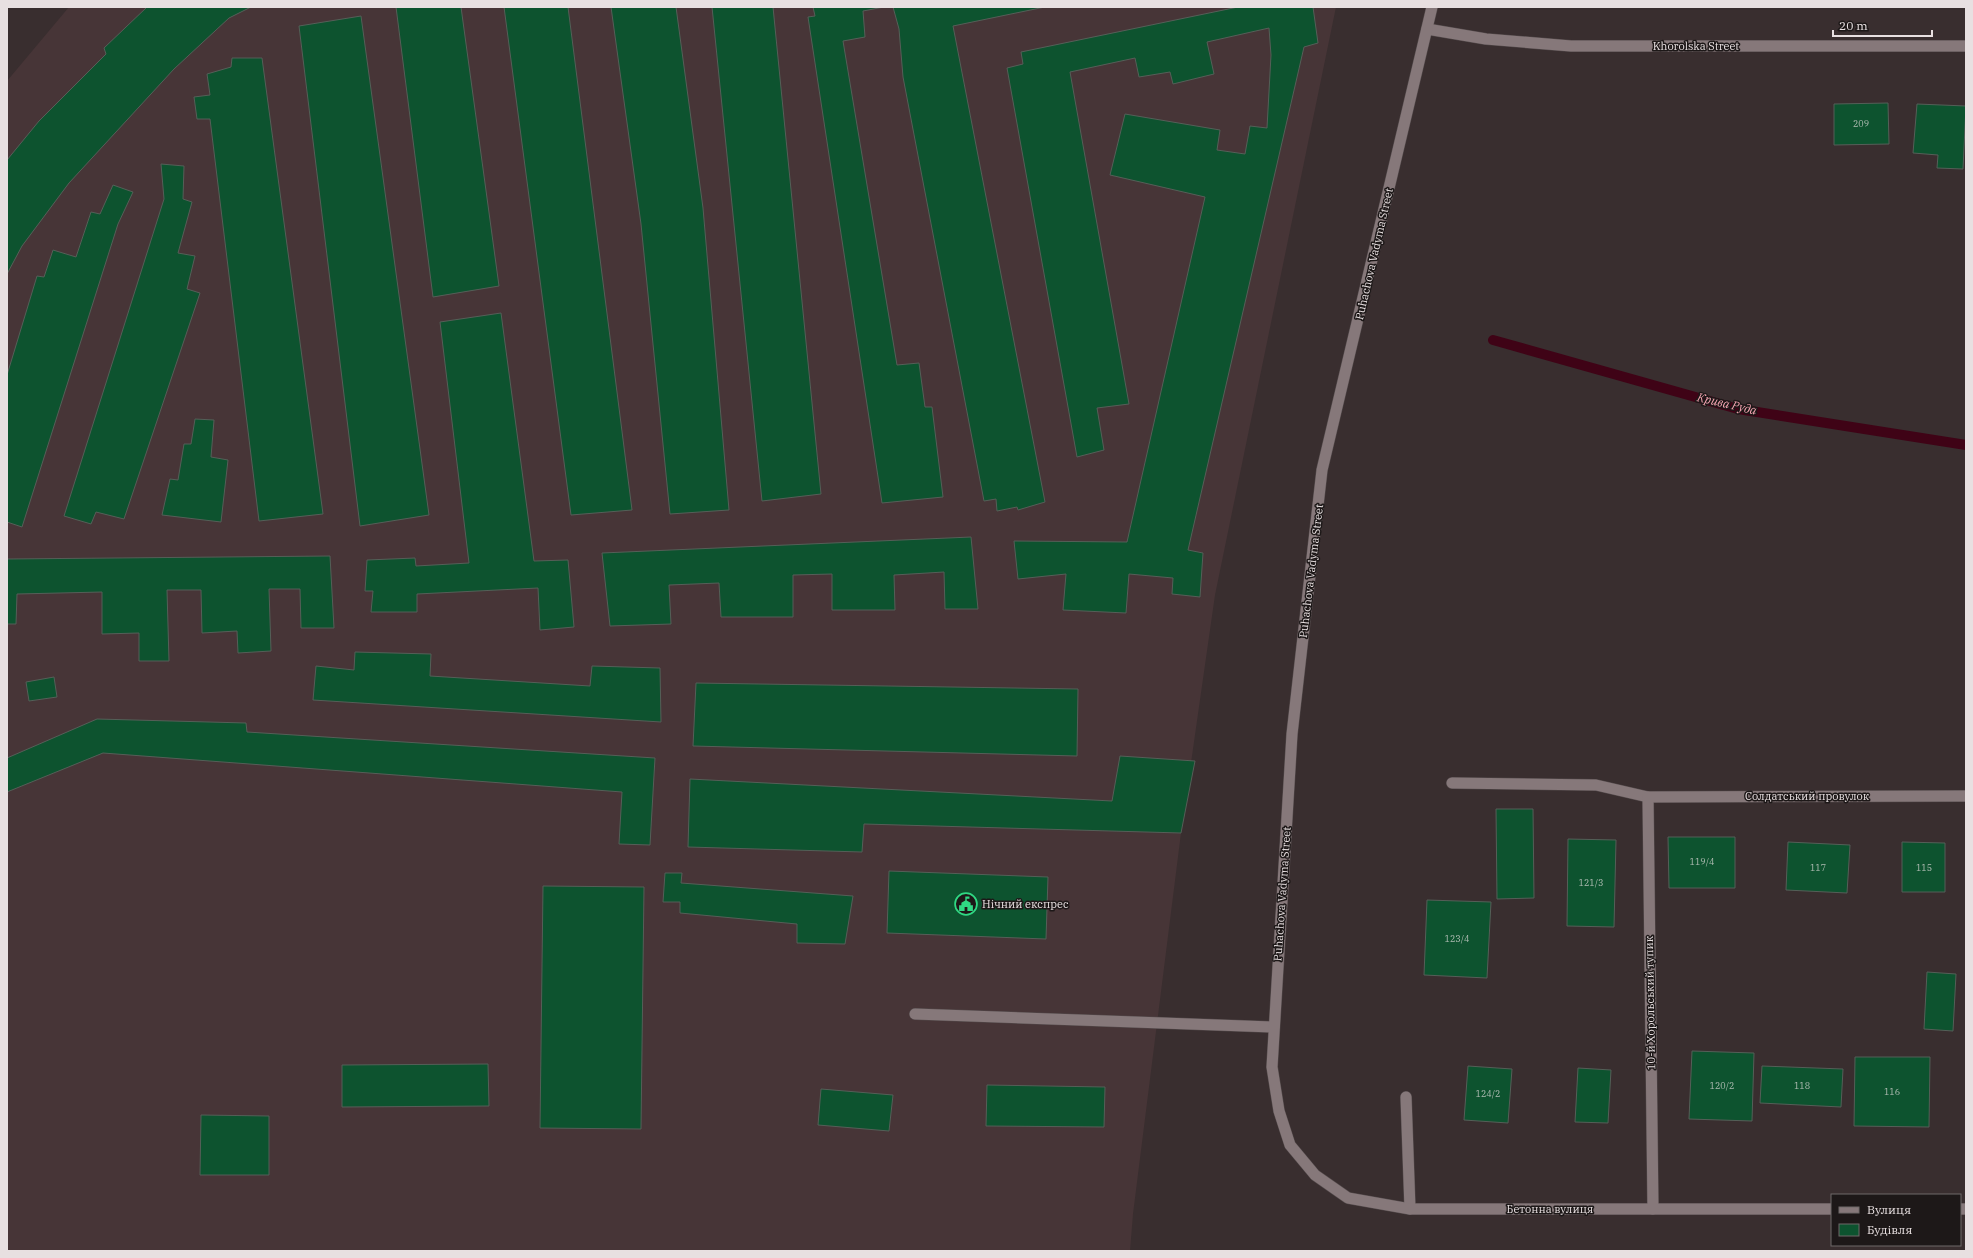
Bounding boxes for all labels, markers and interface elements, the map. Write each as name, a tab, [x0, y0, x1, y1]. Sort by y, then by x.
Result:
scale bar	[1833, 12, 1932, 38]
text: 20 m	[1839, 18, 1868, 33]
street label: Khorolska Street	[1653, 39, 1739, 53]
house number: 209	[1853, 118, 1869, 129]
street label: Puhachova Vadyma Street	[1352, 187, 1396, 321]
water label: Крива Руда	[1695, 389, 1759, 418]
street label: Puhachova Vadyma Street	[1296, 503, 1326, 639]
street label: Солдатський провулок	[1745, 789, 1870, 803]
street label: Puhachova Vadyma Street	[1270, 826, 1294, 962]
house number: 119/4	[1690, 856, 1714, 867]
house number: 117	[1810, 862, 1826, 873]
house number: 115	[1916, 862, 1932, 873]
house number: 121/3	[1579, 877, 1603, 888]
public building icon: Нічний експрес	[953, 891, 979, 917]
place label: Нічний експрес	[982, 897, 1069, 911]
house number: 123/4	[1445, 933, 1469, 944]
street label: 10-й Хорольський тупик	[1642, 935, 1658, 1070]
house number: 120/2	[1710, 1080, 1734, 1091]
house number: 118	[1794, 1080, 1810, 1091]
house number: 116	[1884, 1086, 1900, 1097]
house number: 124/2	[1476, 1088, 1500, 1099]
legend	[1831, 1194, 1961, 1246]
street label: Бетонна вулиця	[1507, 1202, 1593, 1216]
text: Вулиця	[1867, 1202, 1911, 1217]
text: Будівля	[1867, 1222, 1912, 1237]

